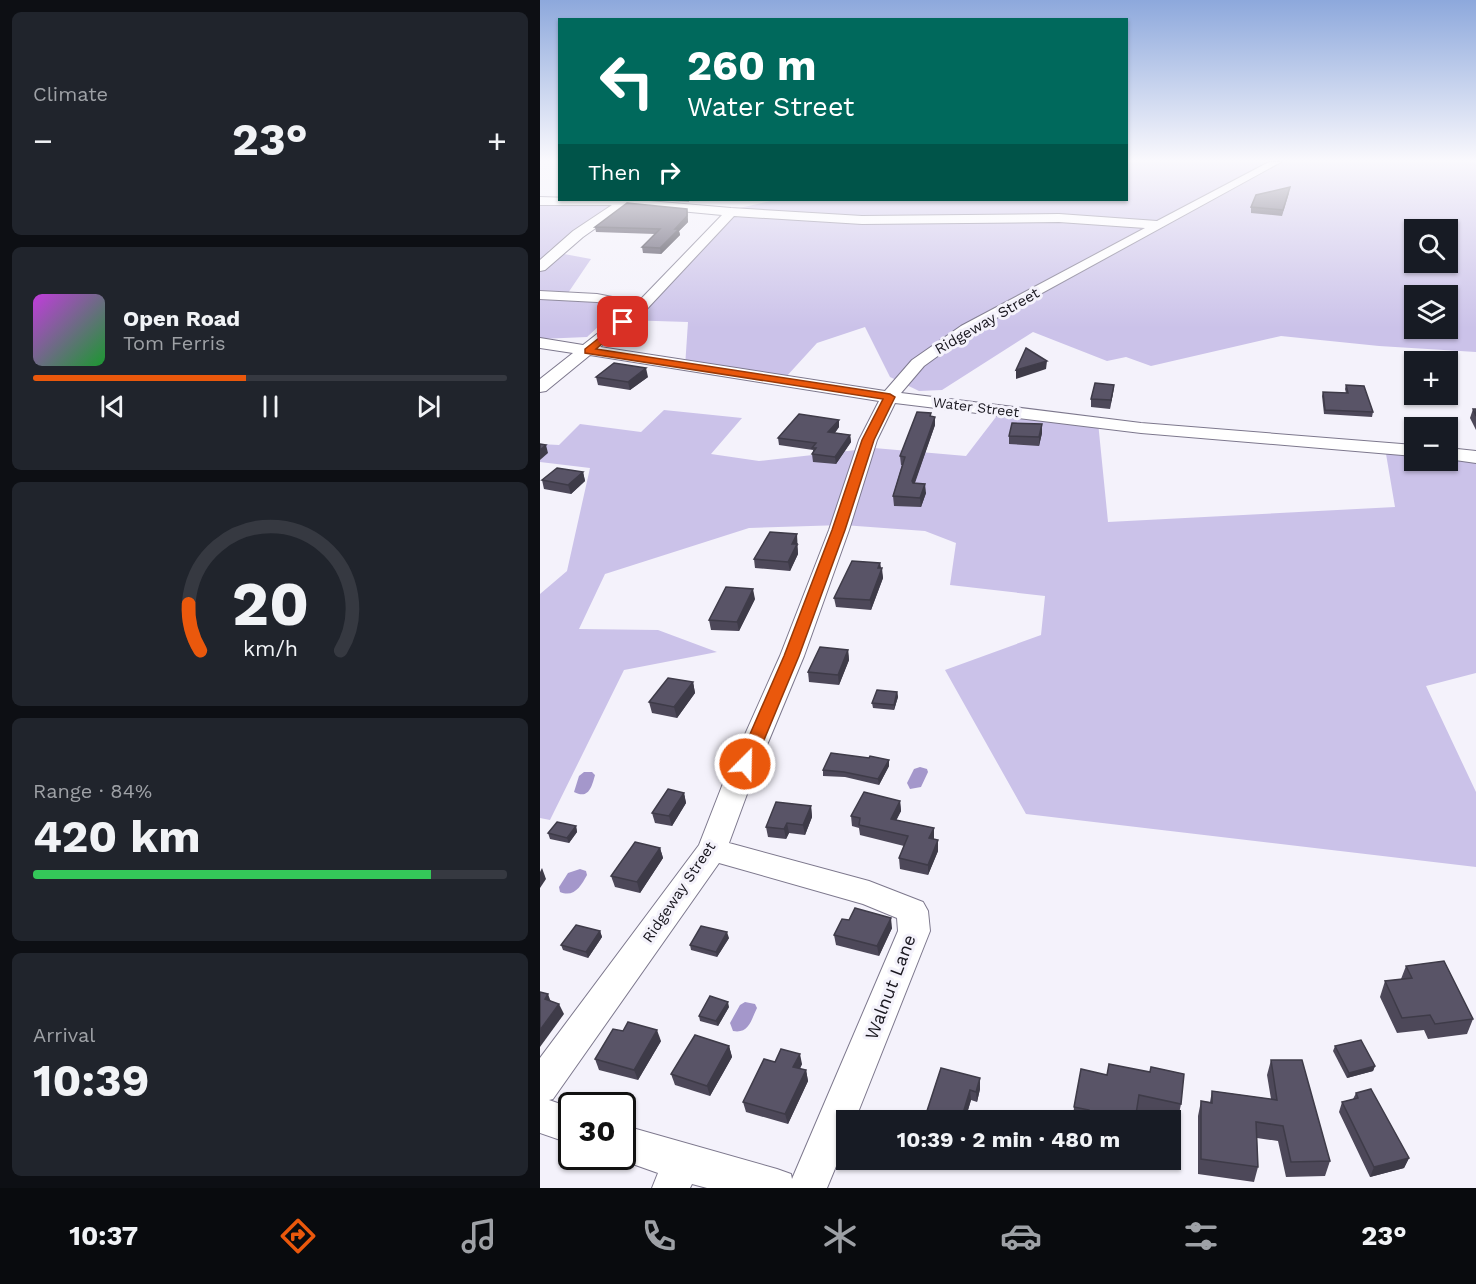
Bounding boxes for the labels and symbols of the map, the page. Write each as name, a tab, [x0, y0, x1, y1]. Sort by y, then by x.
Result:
street label: Ridgeway Street	[931, 283, 1043, 358]
pin	[597, 296, 648, 347]
street label: Water Street	[932, 394, 1020, 420]
position arrow	[713, 732, 777, 796]
street label: Ridgeway Street	[639, 838, 720, 946]
street label: Walnut Lane	[860, 932, 920, 1042]
speed limit sign: 30	[558, 1092, 636, 1170]

